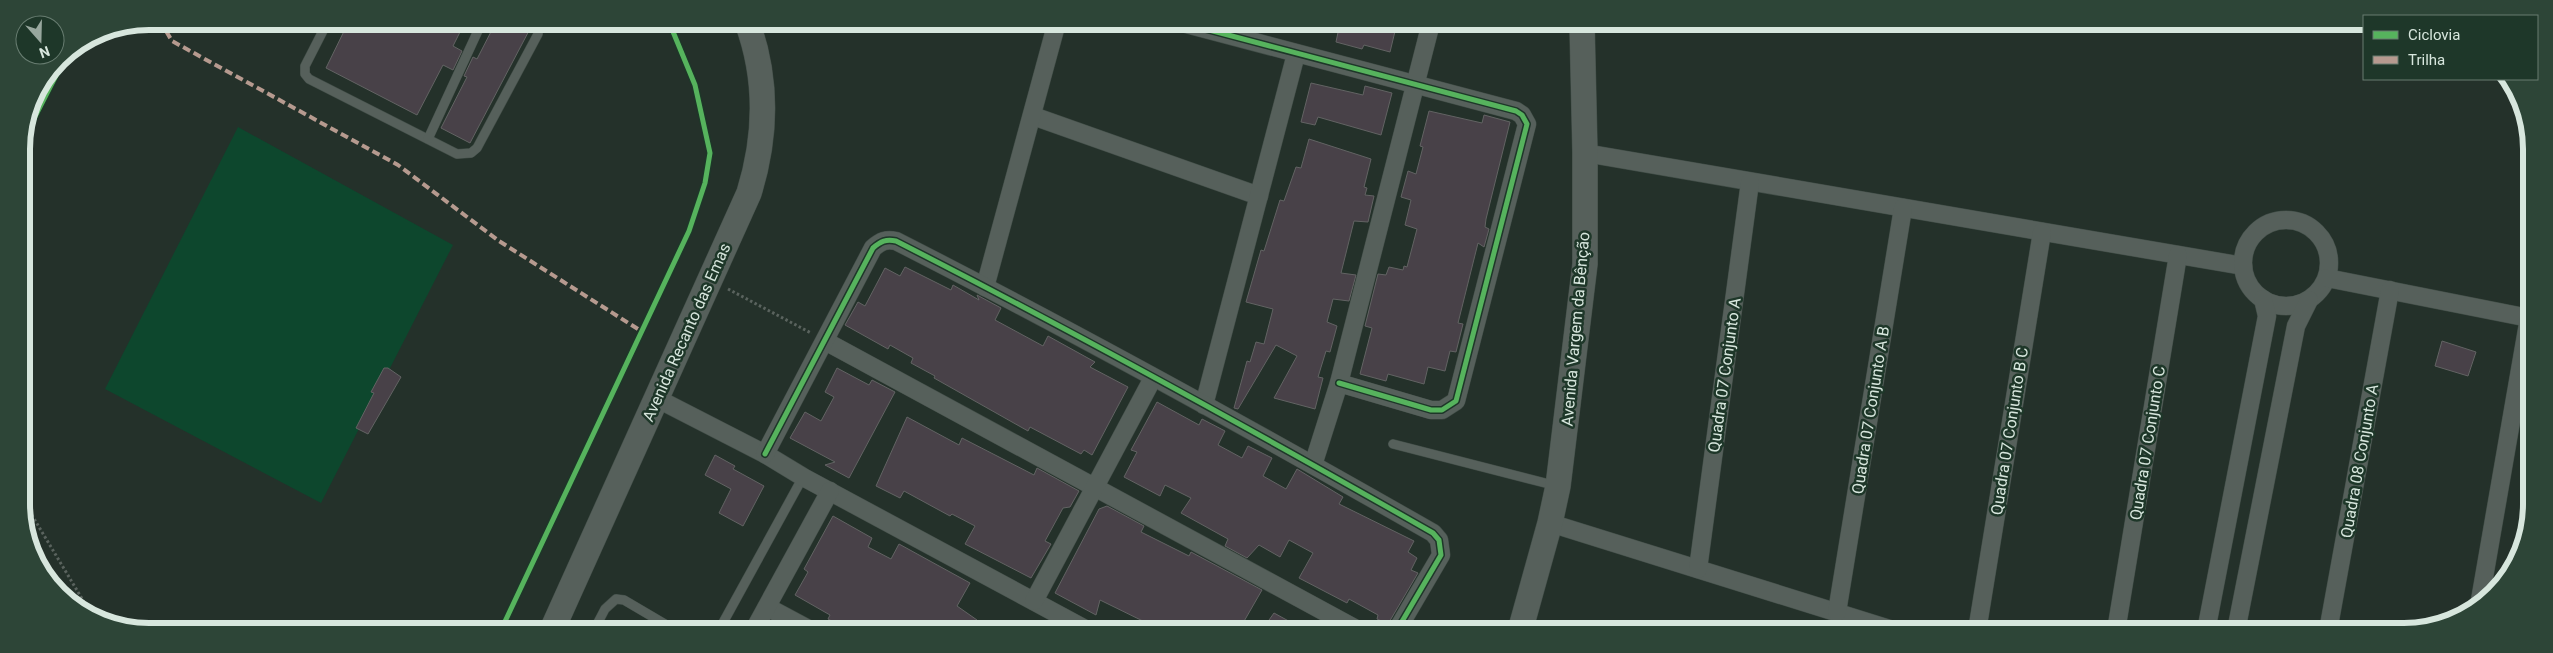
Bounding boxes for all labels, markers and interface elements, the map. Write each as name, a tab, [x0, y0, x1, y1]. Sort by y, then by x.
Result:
north arrow	[15, 15, 65, 65]
legend	[2363, 15, 2538, 80]
text: Ciclovia	[2408, 26, 2460, 44]
text: N	[37, 43, 52, 61]
text: Trilha	[2408, 51, 2445, 69]
street label: Avenida Vargem da Bênção	[1558, 231, 1593, 427]
street label: Avenida Recanto das Emas	[639, 240, 734, 424]
street label: Quadra 07 Conjunto A	[1704, 296, 1745, 454]
street label: Quadra 07 Conjunto A B	[1848, 325, 1893, 495]
street label: Quadra 07 Conjunto B C	[1987, 346, 2032, 516]
street label: Quadra 07 Conjunto C	[2126, 365, 2169, 521]
street label: Quadra 08 Conjunto A	[2337, 382, 2382, 539]

